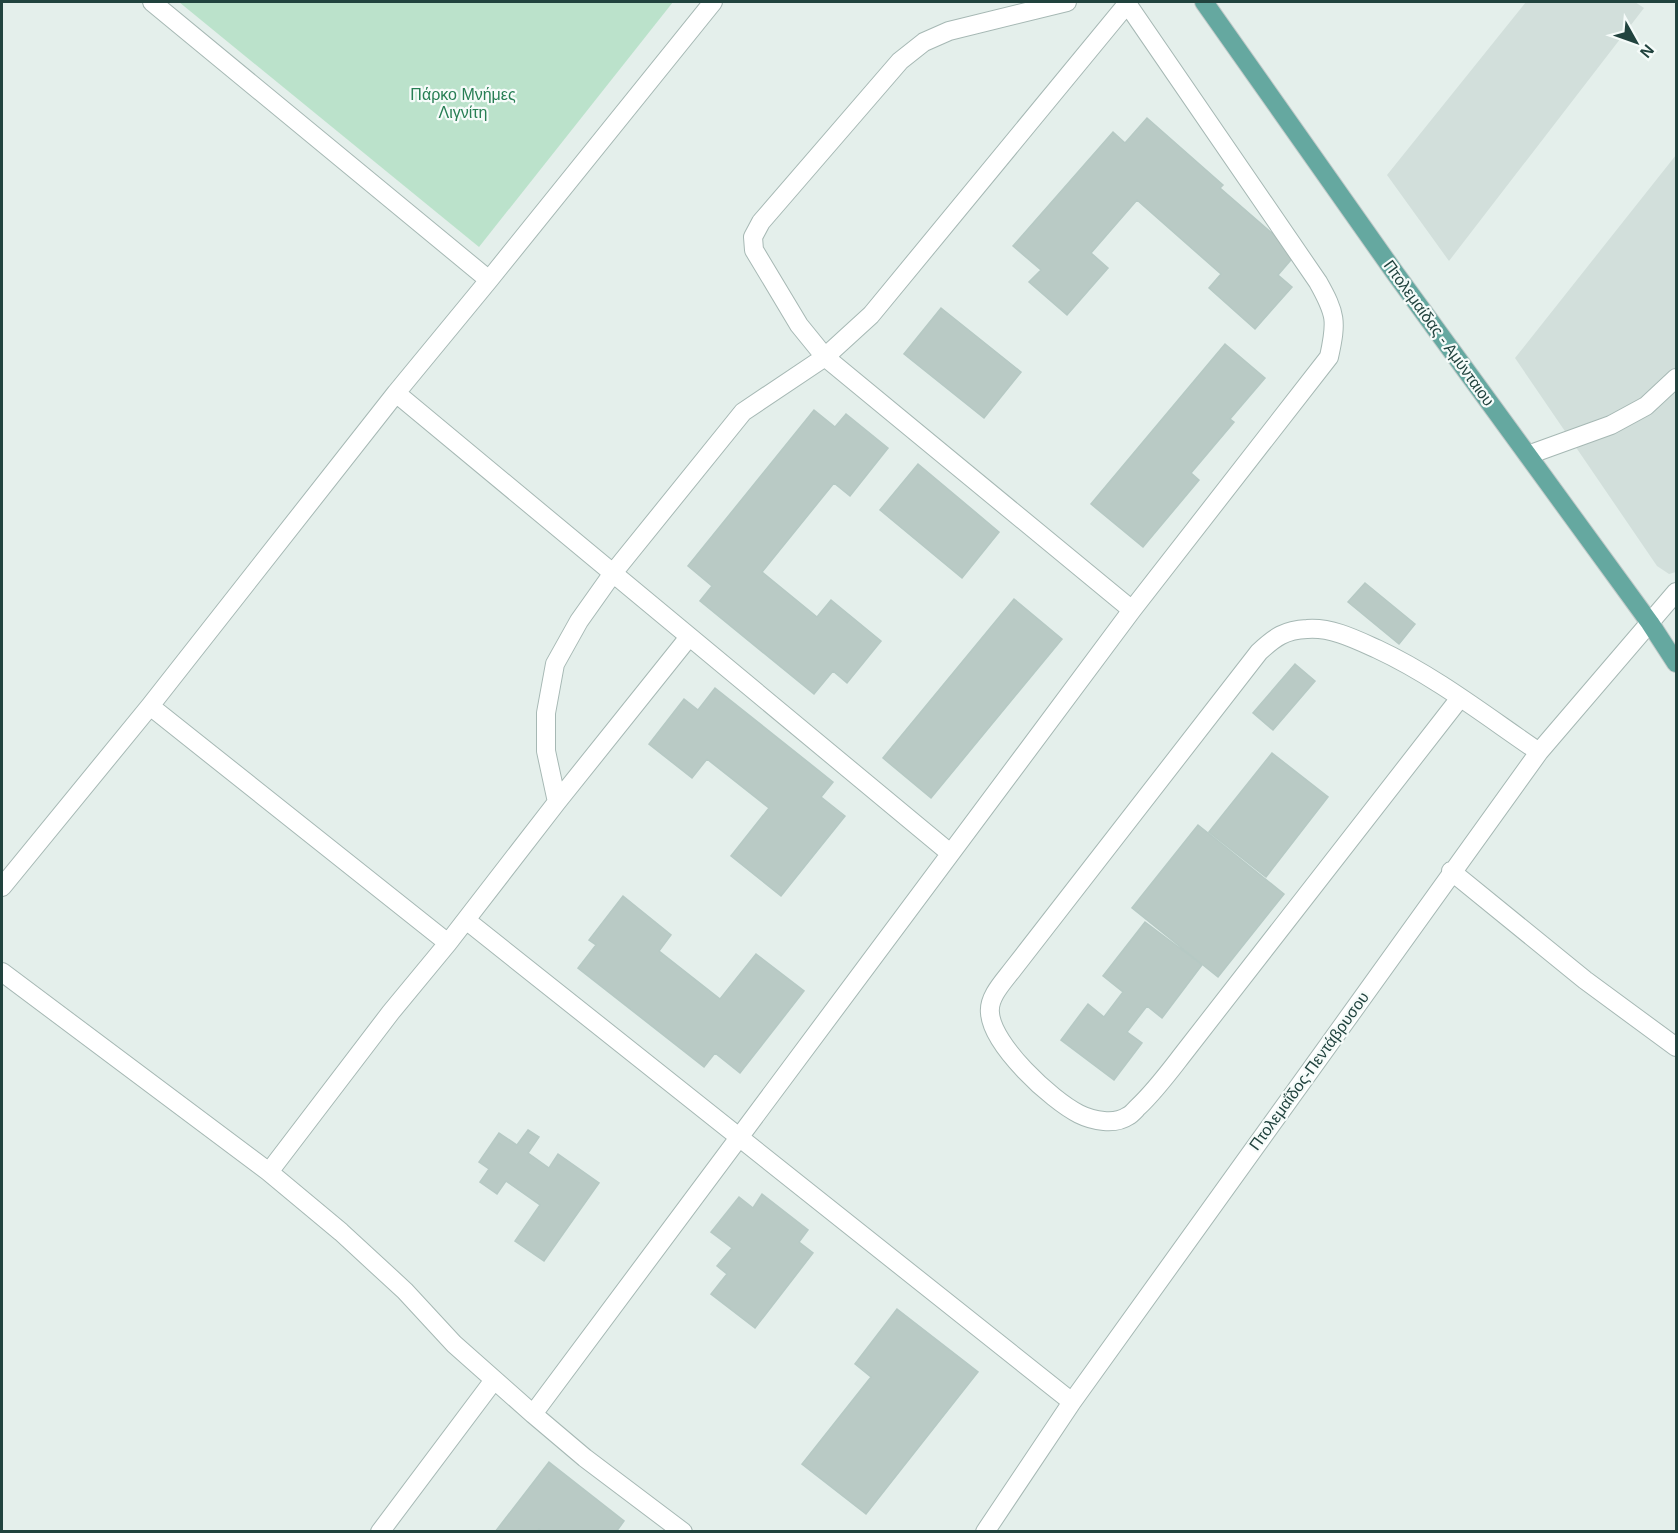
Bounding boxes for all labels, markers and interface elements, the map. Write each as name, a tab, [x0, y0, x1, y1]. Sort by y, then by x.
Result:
north arrow	[1606, 12, 1666, 72]
text: N	[1637, 41, 1657, 61]
park label: Πάρκο Μνήμες Λιγνίτη	[410, 86, 516, 121]
street label: Πτολεμαίδας - Αμύνταιου	[1380, 257, 1498, 409]
street label: Πτολεμαΐδος-Πεντάβρυσου	[1246, 989, 1372, 1153]

